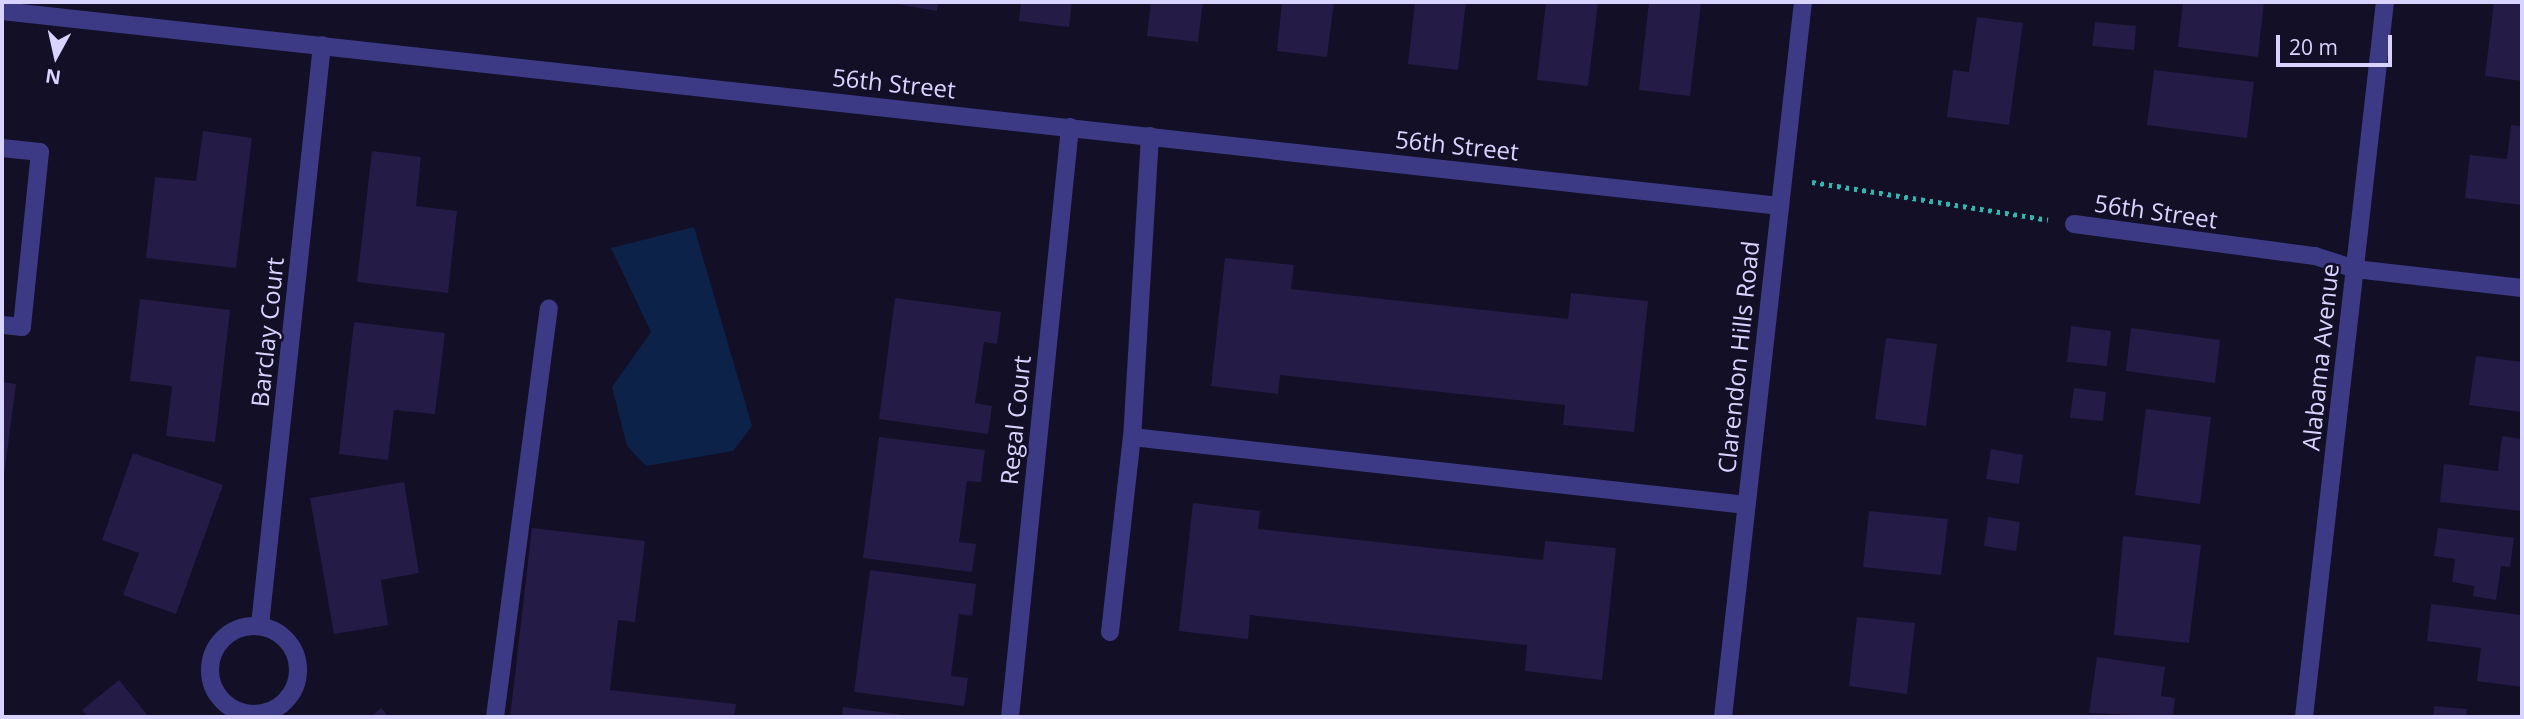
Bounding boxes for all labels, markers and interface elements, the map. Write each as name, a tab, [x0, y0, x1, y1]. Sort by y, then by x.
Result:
north arrow	[21, 21, 91, 91]
scale bar	[2279, 21, 2394, 65]
text: 20 m	[2289, 33, 2338, 61]
street label: 56th Street	[831, 62, 957, 104]
text: N	[44, 63, 63, 91]
street label: 56th Street	[1394, 124, 1520, 166]
street label: 56th Street	[2093, 188, 2219, 234]
street label: Clarendon Hills Road	[1711, 239, 1765, 475]
street label: Barclay Court	[245, 256, 289, 408]
street label: Alabama Avenue	[2296, 262, 2344, 452]
street label: Regal Court	[994, 354, 1036, 486]

